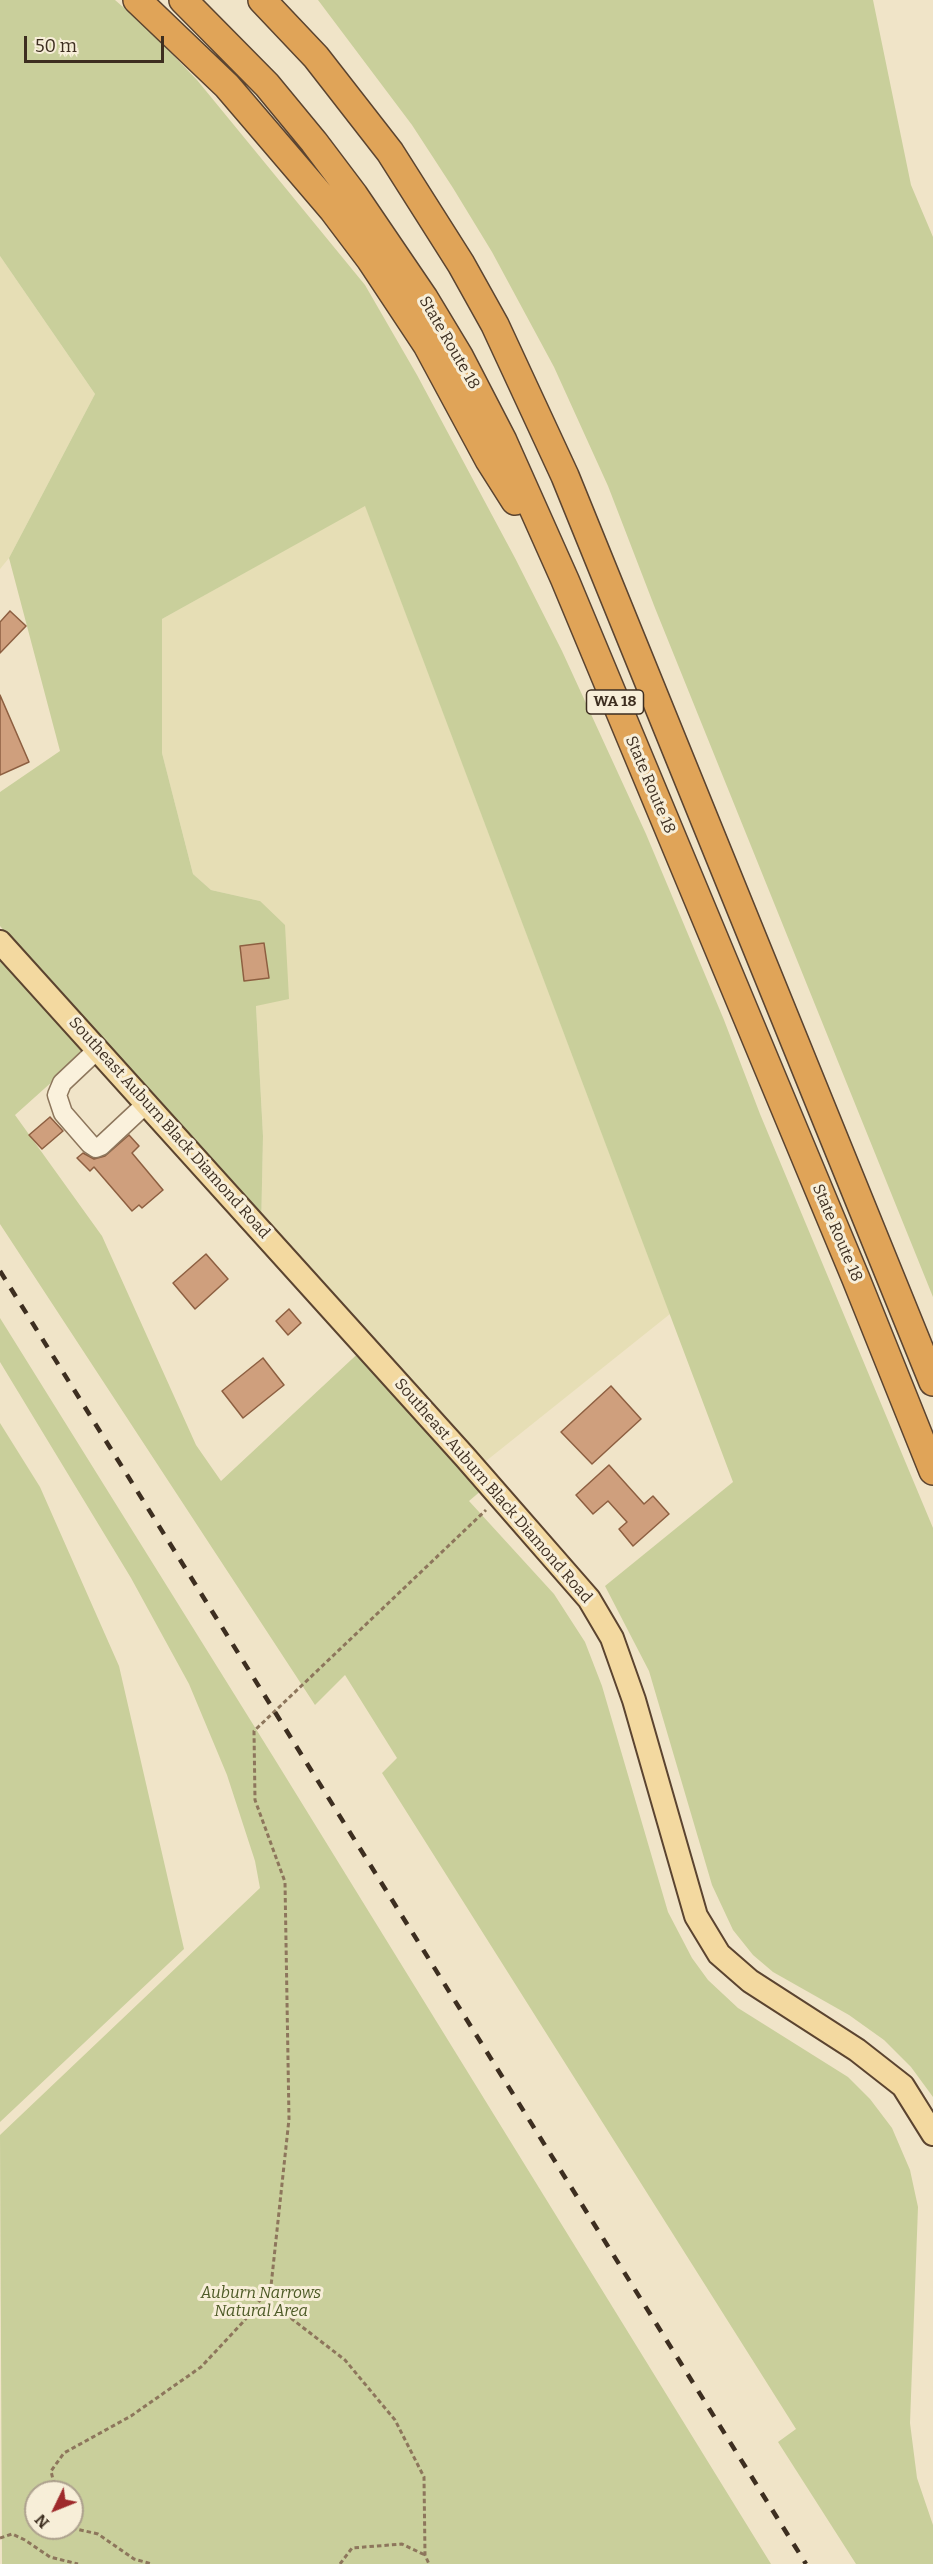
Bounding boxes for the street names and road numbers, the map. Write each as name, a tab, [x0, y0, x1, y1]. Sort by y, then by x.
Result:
street label: State Route 18	[415, 293, 483, 393]
road number: WA 18	[586, 690, 644, 714]
street label: State Route 18	[621, 733, 679, 837]
street label: Southeast Auburn Black Diamond Road	[64, 1013, 274, 1243]
street label: State Route 18	[808, 1181, 866, 1285]
street label: Southeast Auburn Black Diamond Road	[390, 1375, 596, 1607]

